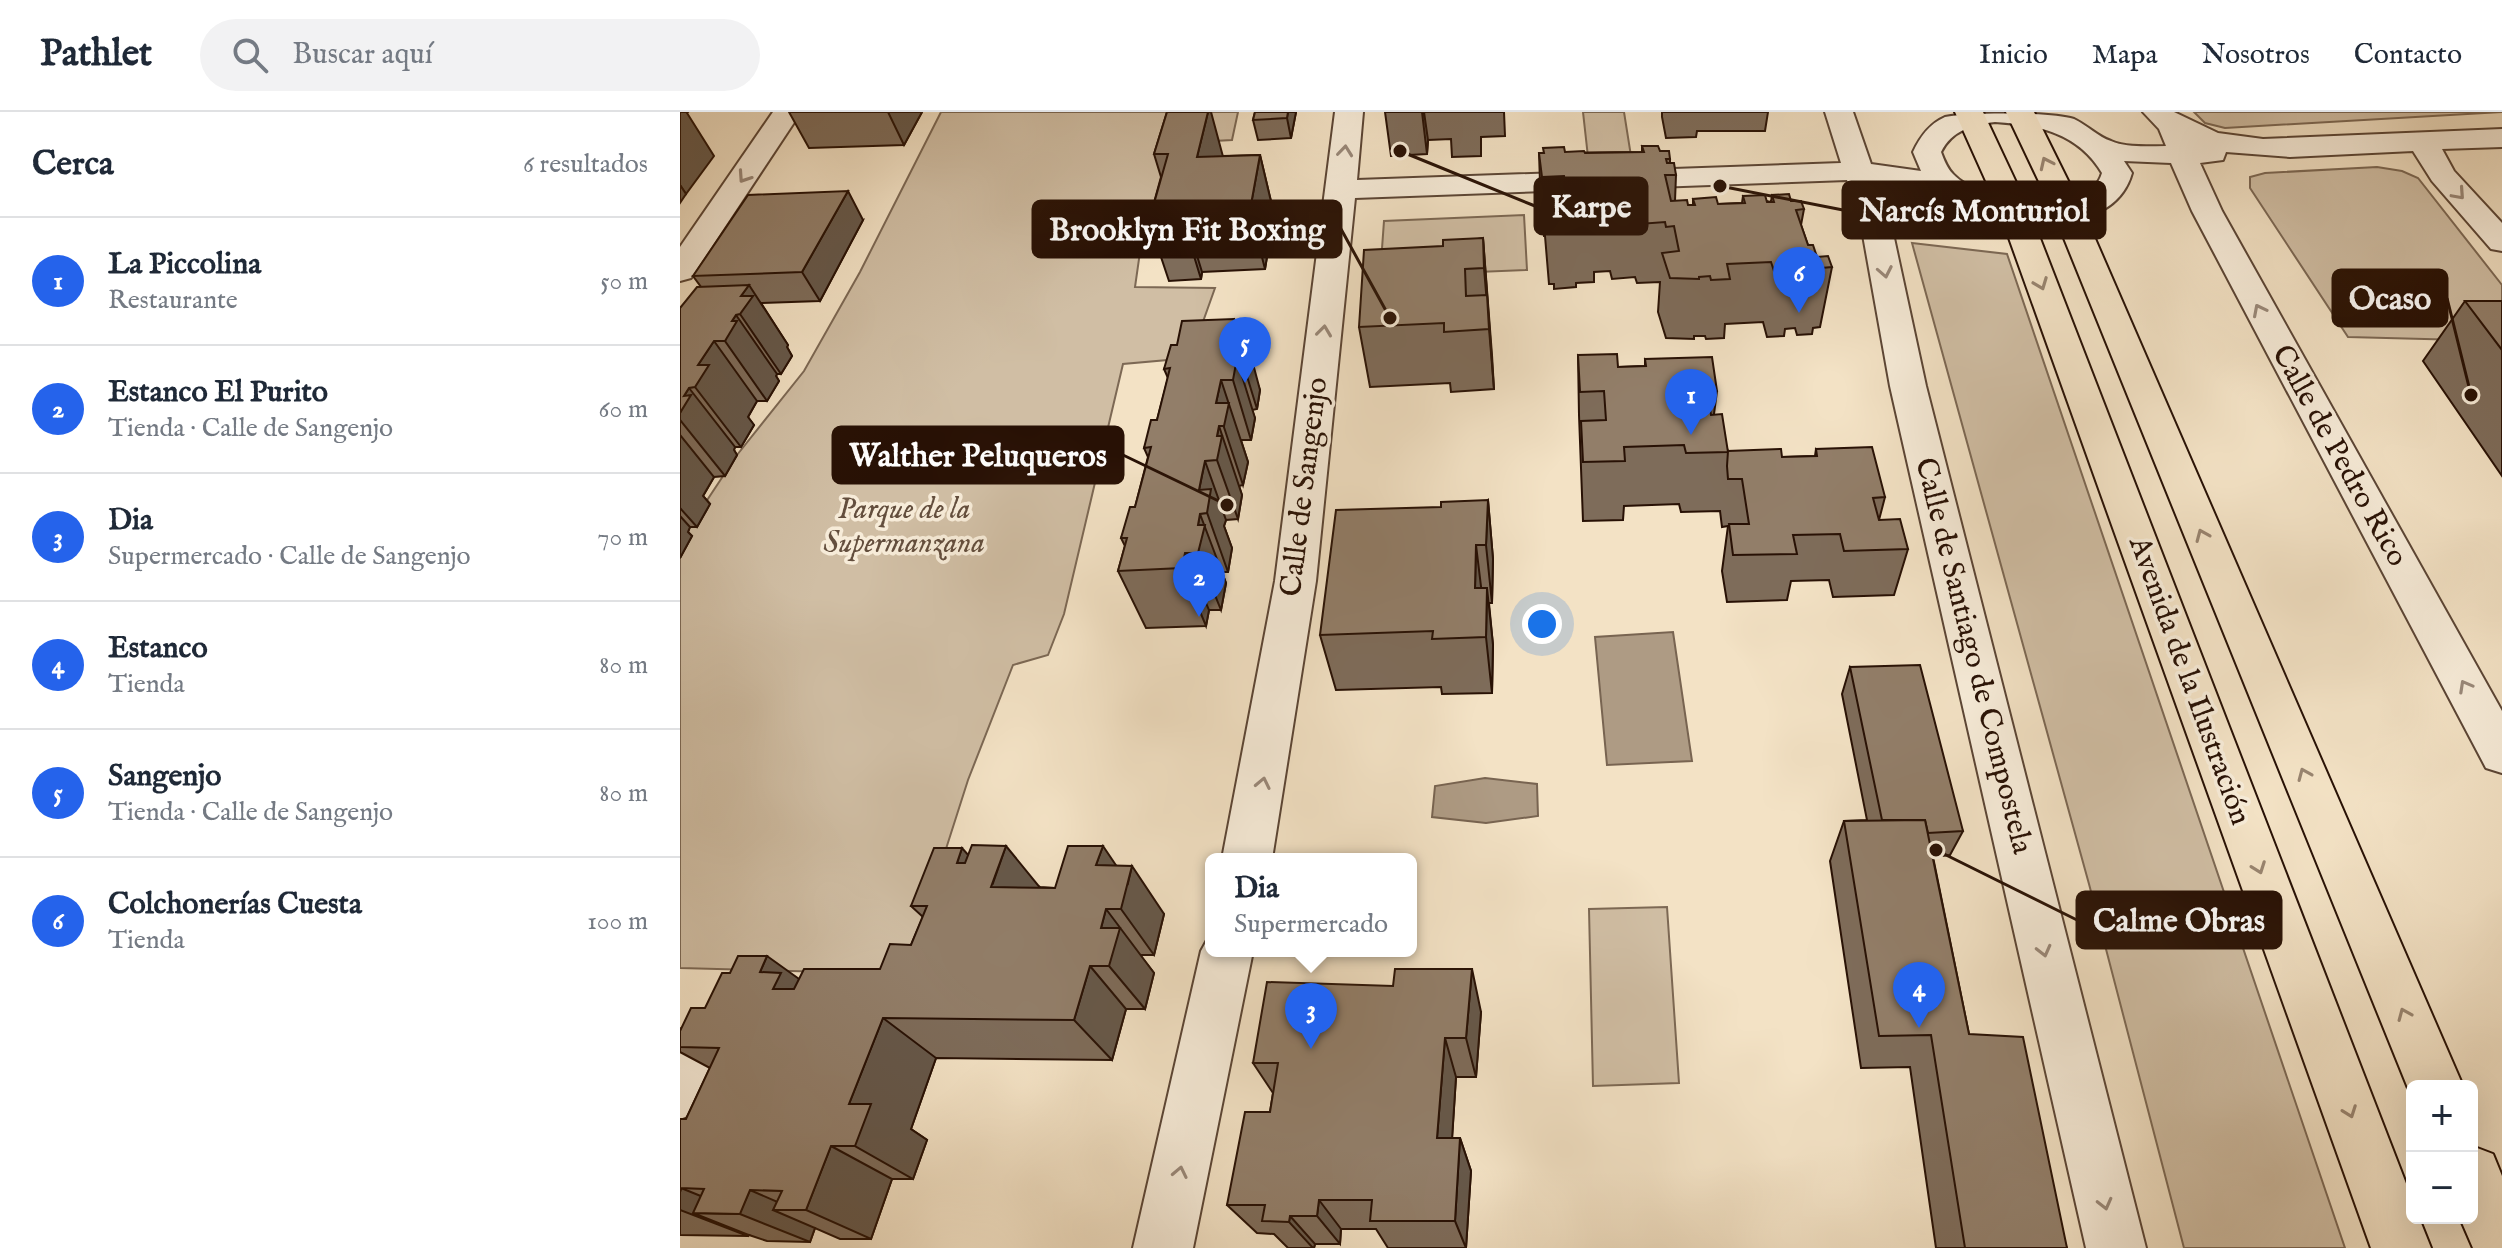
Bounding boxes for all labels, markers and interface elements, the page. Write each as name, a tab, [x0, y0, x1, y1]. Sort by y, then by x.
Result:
search box	[200, 19, 760, 91]
text: Pathlet	[40, 31, 152, 79]
icon: search	[228, 33, 272, 77]
text: Buscar aquí	[292, 36, 433, 74]
text: Inicio	[1979, 38, 2048, 73]
text: Mapa	[2092, 38, 2158, 73]
text: Nosotros	[2202, 38, 2310, 73]
text: Contacto	[2354, 38, 2462, 73]
text: Cerca	[32, 143, 114, 186]
one-way arrow	[1336, 144, 1353, 157]
text: 6 resultados	[523, 148, 648, 181]
one-way arrow	[2040, 156, 2056, 171]
one-way arrow	[738, 168, 753, 182]
callout: Karpe	[1535, 178, 1647, 234]
callout: Narcís Monturiol	[1843, 182, 2105, 238]
one-way arrow	[2450, 185, 2464, 200]
text: Karpe	[1551, 188, 1632, 229]
text: Narcís Monturiol	[1858, 192, 2090, 233]
callout: Brooklyn Fit Boxing	[1033, 201, 1341, 257]
text: Brooklyn Fit Boxing	[1049, 211, 1327, 252]
text: La Piccolina	[108, 246, 261, 284]
pin: 6	[1773, 247, 1825, 313]
text: 1	[53, 265, 63, 298]
text: 50 m	[600, 265, 648, 298]
one-way arrow	[1876, 265, 1893, 279]
callout: Ocaso	[2333, 270, 2447, 326]
one-way arrow	[2031, 276, 2048, 290]
text: Ocaso	[2349, 280, 2431, 321]
text: Restaurante	[108, 284, 238, 317]
one-way arrow	[2254, 304, 2269, 318]
pin: 5	[1219, 317, 1271, 383]
one-way arrow	[1316, 324, 1333, 337]
street label: Calle de Pedro Rico	[2262, 339, 2416, 573]
pin: 1	[1665, 369, 1717, 435]
text: Estanco El Purito	[108, 374, 328, 412]
street label: Calle de Sangenjo	[1273, 375, 1337, 599]
text: 2	[52, 393, 64, 426]
text: 60 m	[599, 393, 648, 426]
text: Tienda · Calle de Sangenjo	[108, 412, 393, 445]
callout: Walther Peluqueros	[833, 427, 1123, 483]
text: Walther Peluqueros	[848, 437, 1107, 478]
street label: Calle de Santiago de Compostela	[1905, 454, 2041, 858]
park label: Parque de la Supermanzana	[823, 491, 985, 563]
text: Dia	[108, 502, 153, 540]
text: 3	[53, 521, 63, 554]
text: 70 m	[597, 521, 648, 554]
one-way arrow	[2196, 529, 2212, 543]
street label: Avenida de la Ilustración	[2119, 531, 2259, 830]
text: Supermercado · Calle de Sangenjo	[108, 540, 471, 573]
pin: 2	[1173, 551, 1225, 617]
your location	[1522, 604, 1562, 644]
text: Estanco	[108, 630, 208, 668]
text: 4	[52, 649, 64, 682]
text: 80 m	[599, 649, 648, 682]
text: Tienda	[108, 668, 185, 701]
one-way arrow	[2459, 679, 2474, 694]
text: Sangenjo	[108, 758, 222, 796]
one-way arrow	[2297, 768, 2313, 783]
one-way arrow	[1254, 776, 1271, 790]
text: 5	[53, 777, 63, 810]
text: 80 m	[599, 777, 648, 810]
text: Tienda · Calle de Sangenjo	[108, 796, 393, 829]
popup	[1205, 853, 1417, 957]
one-way arrow	[2249, 860, 2266, 874]
text: Dia	[1234, 870, 1279, 908]
text: Colchonerías Cuesta	[108, 886, 362, 924]
callout: Calme Obras	[2077, 892, 2281, 948]
text: Calme Obras	[2093, 902, 2265, 943]
text: 6	[53, 905, 63, 938]
text: 100 m	[587, 905, 648, 938]
text: Supermercado	[1234, 908, 1388, 941]
text: Tienda	[108, 924, 185, 957]
one-way arrow	[2035, 944, 2052, 958]
pin: 4	[1893, 962, 1945, 1028]
pin: 3	[1285, 983, 1337, 1049]
one-way arrow	[2398, 1008, 2414, 1022]
map controls	[2406, 1080, 2478, 1224]
button: +	[2406, 1080, 2478, 1152]
one-way arrow	[2340, 1104, 2357, 1118]
button: −	[2406, 1152, 2478, 1224]
one-way arrow	[1171, 1165, 1188, 1179]
one-way arrow	[2096, 1197, 2113, 1211]

